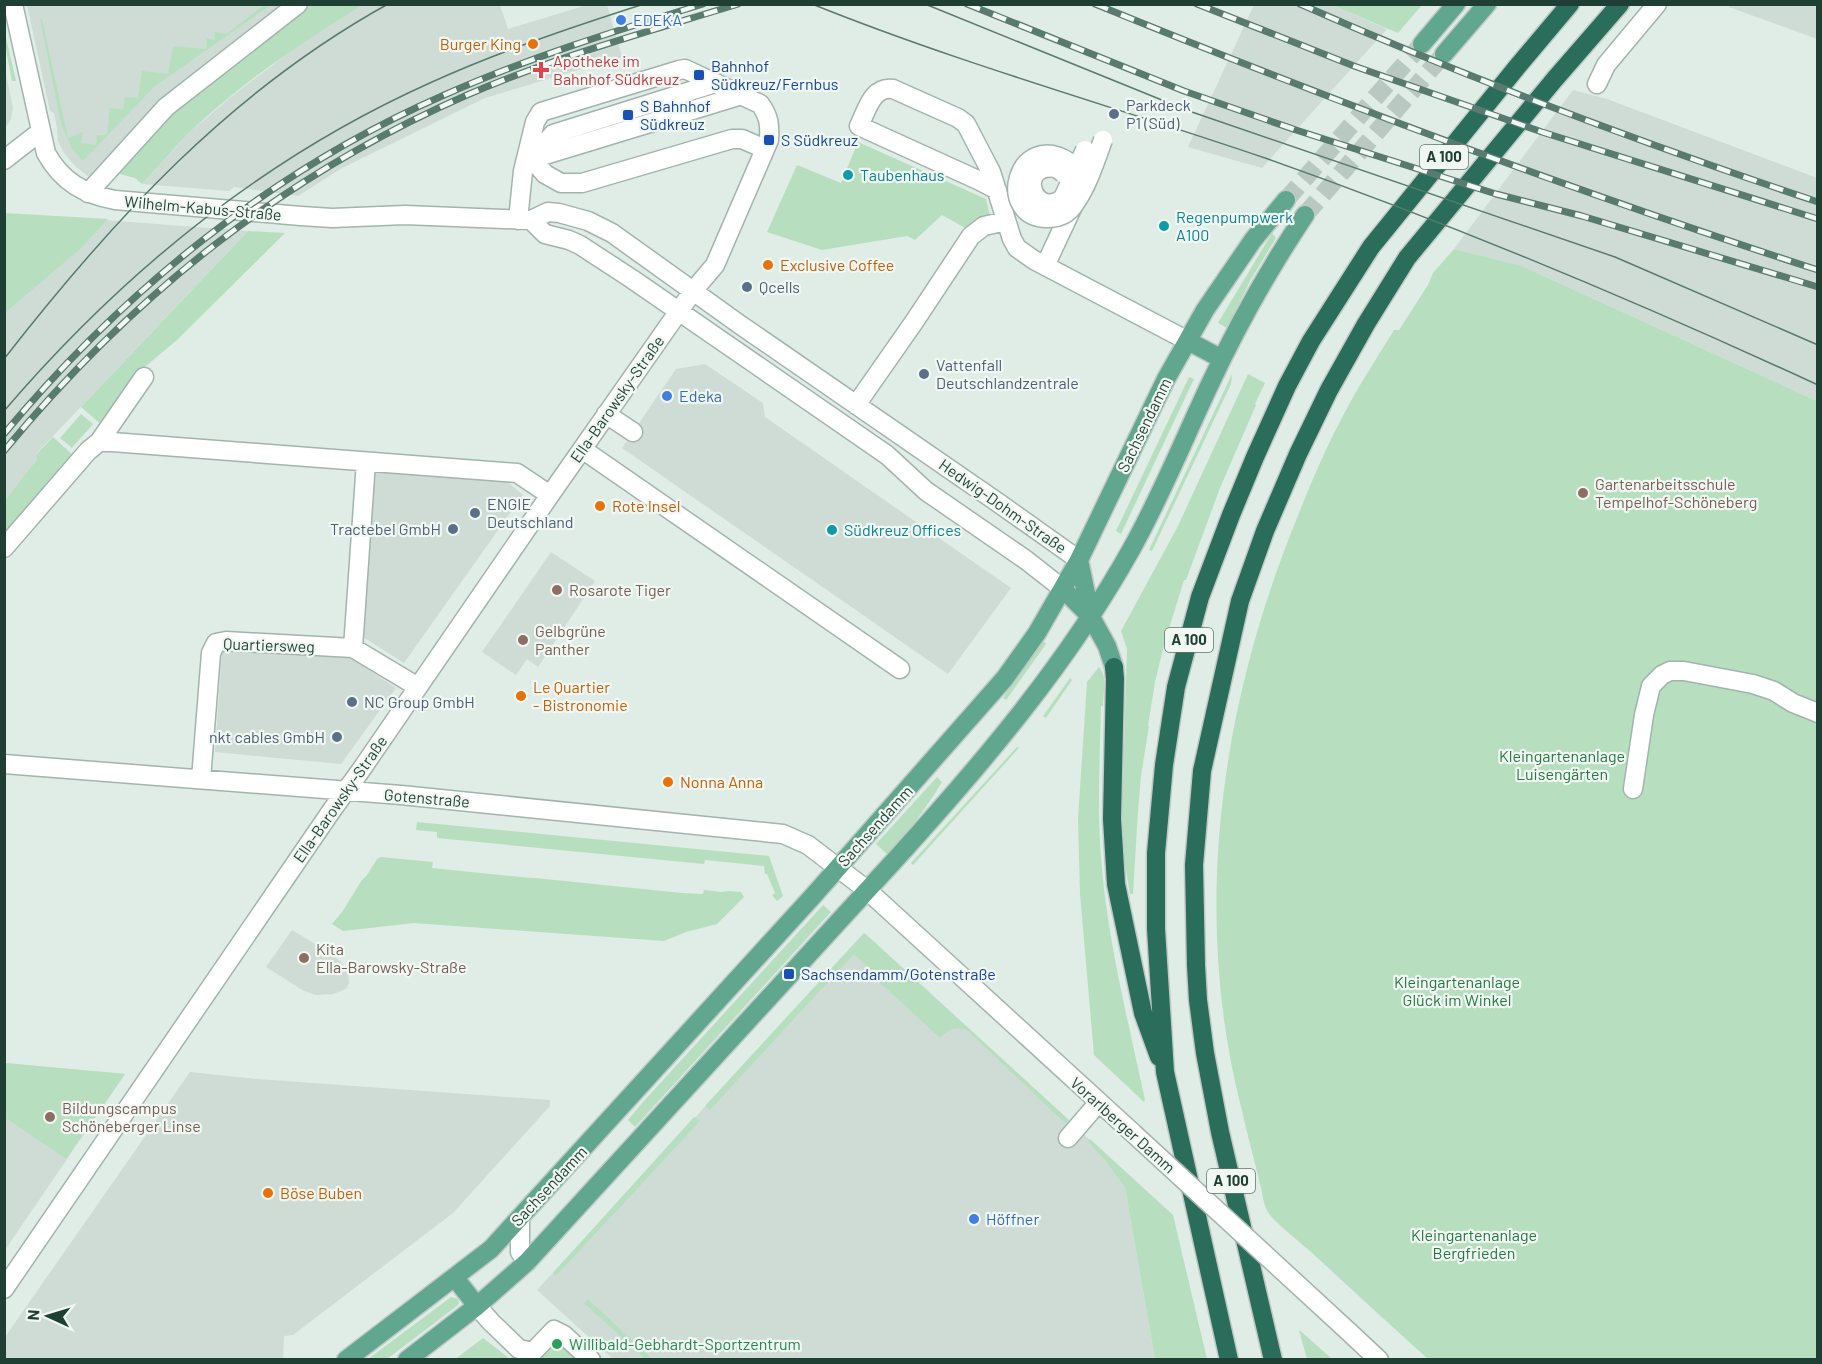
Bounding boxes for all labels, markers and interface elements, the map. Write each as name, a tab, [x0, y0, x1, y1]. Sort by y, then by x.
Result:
place label: EDEKA	[633, 10, 682, 29]
marker: EDEKA	[614, 13, 628, 27]
place label: Burger King	[440, 34, 521, 53]
marker: Burger King	[526, 37, 540, 51]
place label: Apotheke im Bahnhof Südkreuz	[553, 51, 679, 88]
place label: Bahnhof Südkreuz/Fernbus	[711, 56, 839, 93]
marker: Apotheke im Bahnhof Südkreuz	[534, 63, 548, 77]
marker: Bahnhof Südkreuz/Fernbus	[692, 68, 706, 82]
place label: Parkdeck P1 (Süd)	[1126, 95, 1191, 132]
place label: S Bahnhof Südkreuz	[640, 96, 711, 133]
marker: Parkdeck P1 (Süd)	[1107, 107, 1121, 121]
marker: S Bahnhof Südkreuz	[621, 108, 635, 122]
place label: S Südkreuz	[781, 130, 858, 149]
marker: S Südkreuz	[762, 133, 776, 147]
road number: A 100	[1420, 145, 1468, 169]
place label: Taubenhaus	[860, 165, 944, 184]
marker: Taubenhaus	[841, 168, 855, 182]
street label: Wilhelm-Kabus-Straße	[124, 191, 282, 224]
place label: Regenpumpwerk A100	[1176, 207, 1293, 244]
marker: Regenpumpwerk A100	[1157, 219, 1171, 233]
place label: Exclusive Coffee	[780, 255, 894, 274]
marker: Exclusive Coffee	[761, 258, 775, 272]
place label: Qcells	[759, 277, 800, 296]
marker: Qcells	[740, 280, 754, 294]
street label: Ella-Barowsky-Straße	[566, 332, 668, 466]
place label: Vattenfall Deutschlandzentrale	[936, 355, 1079, 392]
marker: Vattenfall Deutschlandzentrale	[917, 367, 931, 381]
street label: Sachsendamm	[1113, 375, 1175, 475]
place label: Edeka	[679, 386, 722, 405]
marker: Edeka	[660, 389, 674, 403]
street label: Hedwig-Dohm-Straße	[936, 454, 1071, 557]
place label: Gartenarbeitsschule Tempelhof-Schöneberg	[1595, 474, 1757, 511]
marker: Gartenarbeitsschule Tempelhof-Schöneberg	[1576, 486, 1590, 500]
place label: ENGIE Deutschland	[487, 494, 574, 531]
place label: Rote Insel	[612, 496, 680, 515]
marker: Rote Insel	[593, 499, 607, 513]
marker: ENGIE Deutschland	[468, 506, 482, 520]
place label: Tractebel GmbH	[330, 519, 441, 538]
place label: Südkreuz Offices	[844, 520, 961, 539]
marker: Tractebel GmbH	[446, 522, 460, 536]
marker: Südkreuz Offices	[825, 523, 839, 537]
place label: Rosarote Tiger	[569, 580, 671, 599]
marker: Rosarote Tiger	[550, 583, 564, 597]
place label: Gelbgrüne Panther	[535, 621, 606, 658]
road number: A 100	[1165, 628, 1213, 652]
street label: Quartiersweg	[223, 633, 315, 656]
marker: Gelbgrüne Panther	[516, 633, 530, 647]
place label: Le Quartier - Bistronomie	[533, 677, 628, 714]
marker: Le Quartier - Bistronomie	[514, 689, 528, 703]
place label: NC Group GmbH	[364, 692, 475, 711]
marker: NC Group GmbH	[345, 695, 359, 709]
place label: nkt cables GmbH	[209, 727, 325, 746]
marker: nkt cables GmbH	[330, 730, 344, 744]
street label: Ella-Barowsky-Straße	[289, 732, 391, 866]
park label: Kleingartenanlage Luisengärten	[1499, 746, 1625, 783]
place label: Nonna Anna	[680, 772, 763, 791]
marker: Nonna Anna	[661, 775, 675, 789]
street label: Sachsendamm	[833, 781, 916, 870]
street label: Gotenstraße	[383, 784, 471, 811]
place label: Kita Ella-Barowsky-Straße	[316, 939, 467, 976]
marker: Kita Ella-Barowsky-Straße	[297, 951, 311, 965]
place label: Sachsendamm/Gotenstraße	[801, 964, 996, 983]
marker: Sachsendamm/Gotenstraße	[782, 967, 796, 981]
park label: Kleingartenanlage Glück im Winkel	[1394, 972, 1520, 1009]
street label: Vorarlberger Damm	[1067, 1073, 1180, 1177]
place label: Bildungscampus Schöneberger Linse	[62, 1098, 201, 1135]
marker: Bildungscampus Schöneberger Linse	[43, 1110, 57, 1124]
street label: Sachsendamm	[507, 1142, 591, 1230]
road number: A 100	[1207, 1169, 1255, 1193]
place label: Böse Buben	[280, 1183, 362, 1202]
marker: Böse Buben	[261, 1186, 275, 1200]
place label: Höffner	[986, 1209, 1039, 1228]
marker: Höffner	[967, 1212, 981, 1226]
park label: Kleingartenanlage Bergfrieden	[1411, 1225, 1537, 1262]
north arrow	[18, 1286, 78, 1346]
text: N	[23, 1309, 42, 1321]
place label: Willibald-Gebhardt-Sportzentrum	[569, 1334, 801, 1353]
marker: Willibald-Gebhardt-Sportzentrum	[550, 1337, 564, 1351]

